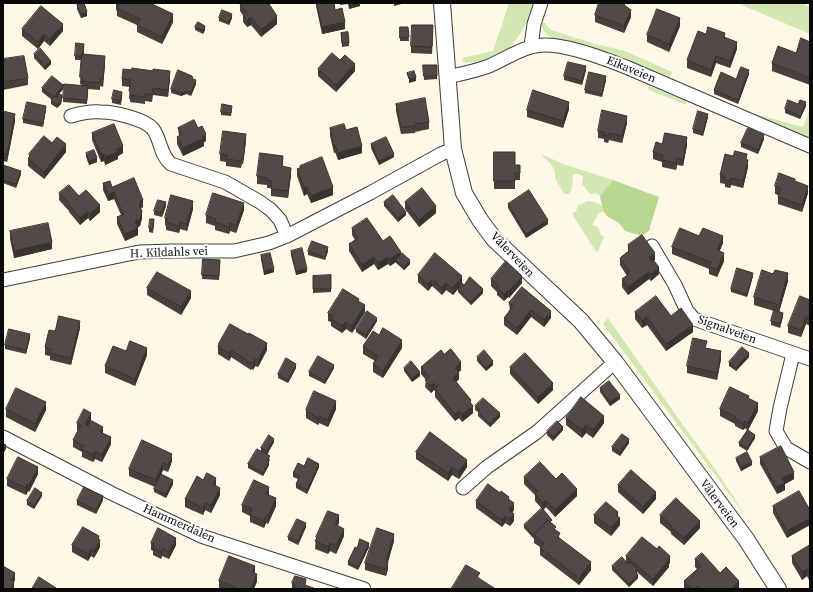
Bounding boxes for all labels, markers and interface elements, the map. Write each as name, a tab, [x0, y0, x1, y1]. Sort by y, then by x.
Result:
street label: Eikaveien	[604, 54, 658, 86]
street label: Vålerveien	[487, 229, 537, 281]
street label: H. Kildahls vei	[130, 244, 208, 262]
street label: Signalveien	[696, 313, 758, 347]
street label: Vålerveien	[696, 477, 742, 531]
street label: Hammerdalen	[141, 502, 217, 546]

